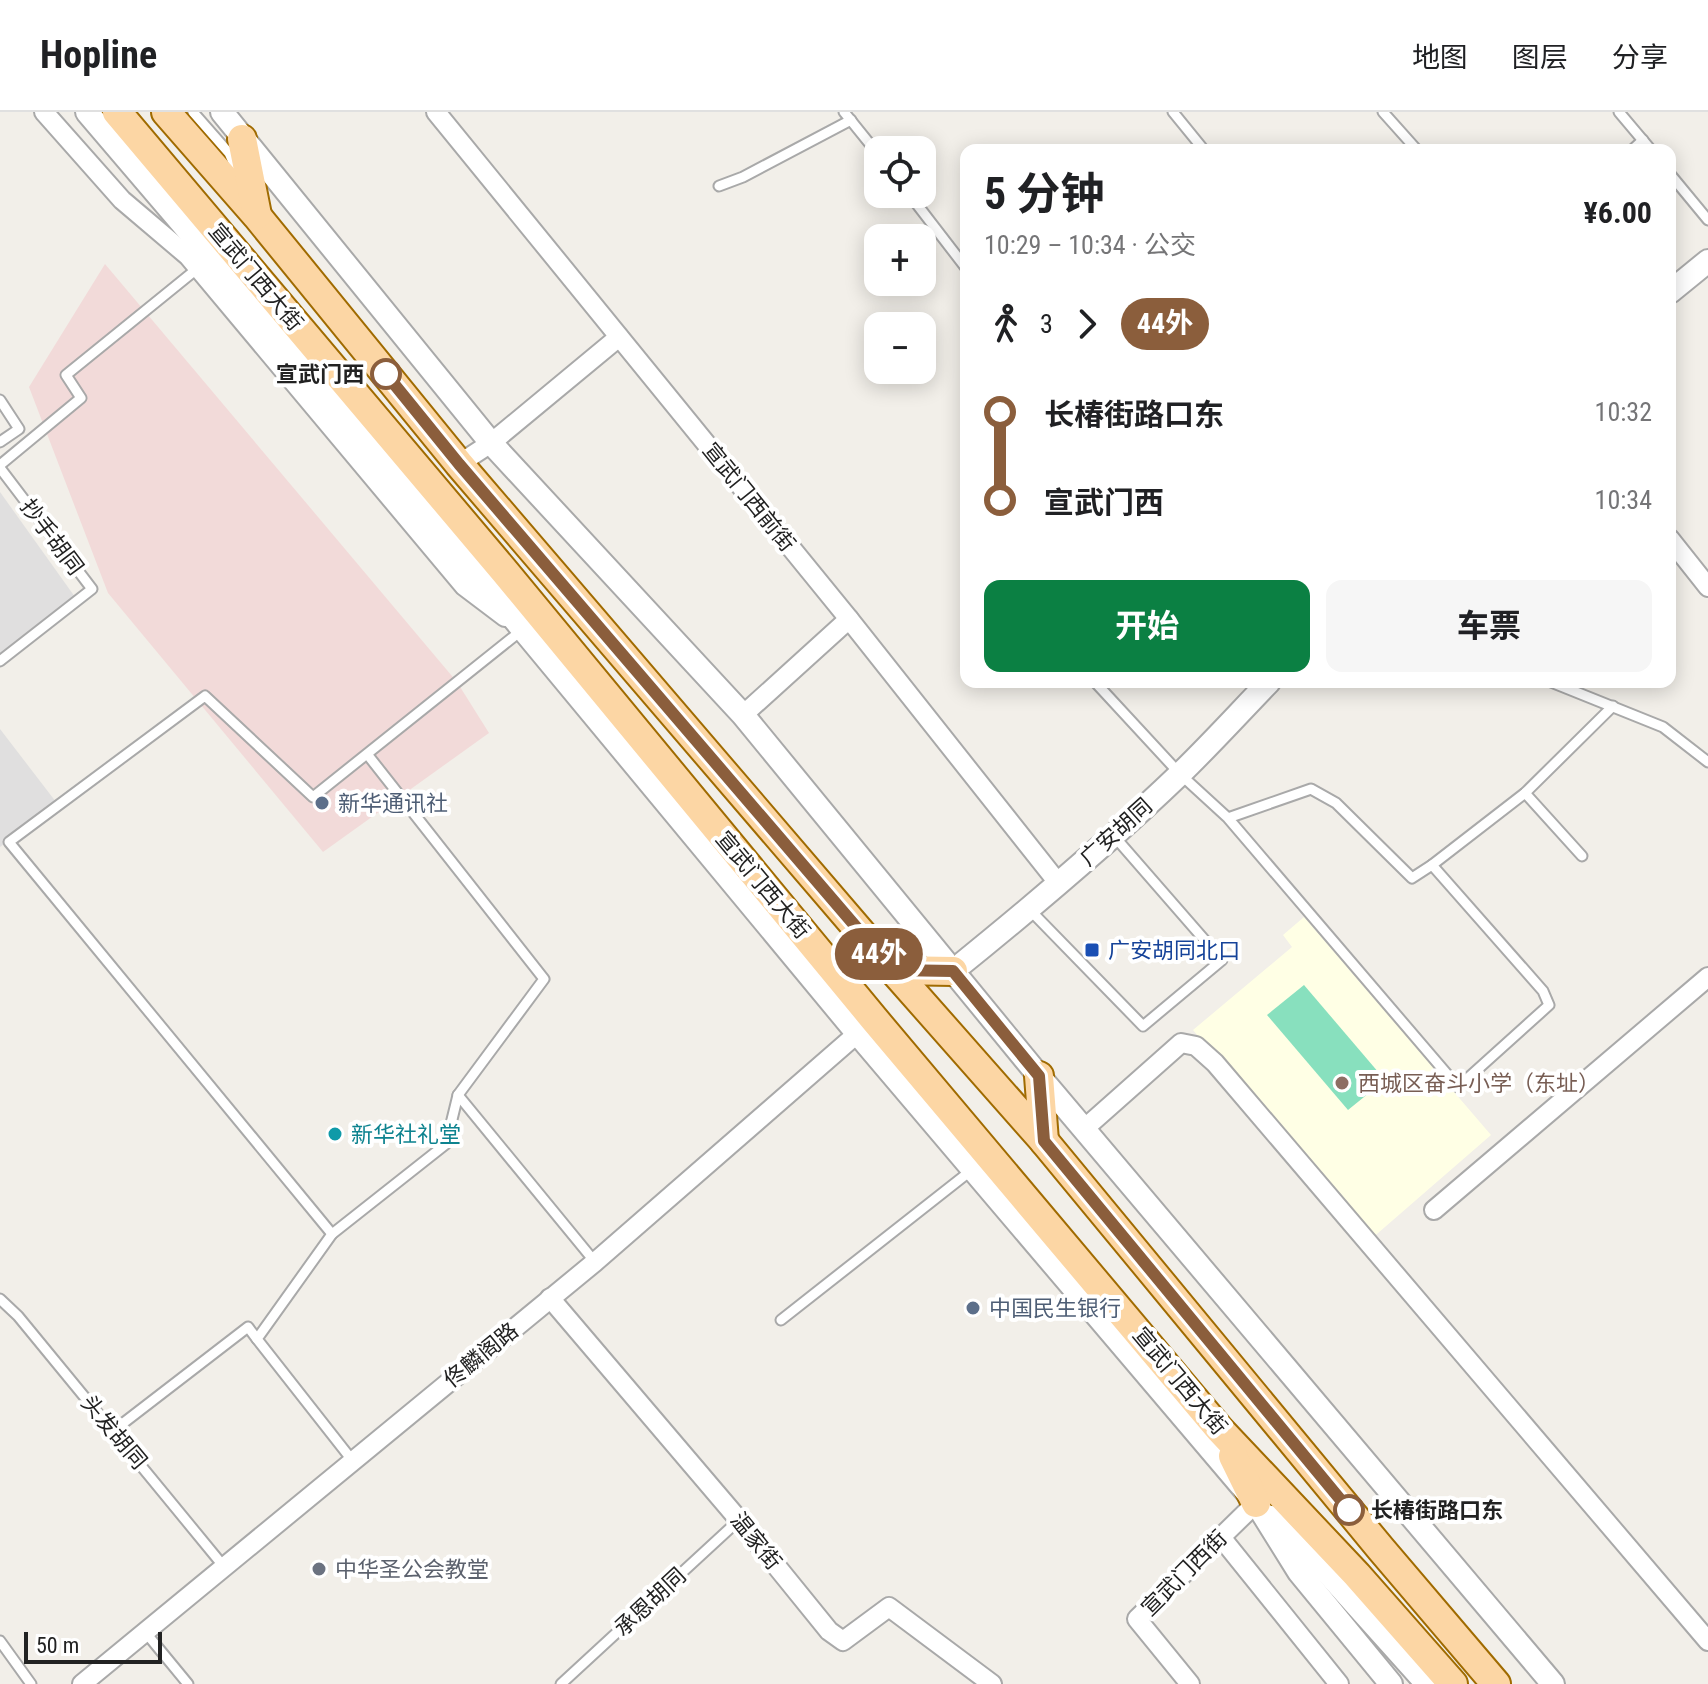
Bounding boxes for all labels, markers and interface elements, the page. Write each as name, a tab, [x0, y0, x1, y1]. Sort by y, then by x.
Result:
text: Hopline	[40, 33, 157, 77]
text: 地图	[1412, 41, 1468, 74]
text: 图层	[1512, 41, 1568, 74]
text: 分享	[1612, 41, 1668, 74]
map controls	[864, 136, 936, 384]
button: locate	[864, 136, 936, 208]
text: 5 分钟	[984, 168, 1104, 220]
text: ¥6.00	[1584, 195, 1652, 230]
street label: 宣武门西大街	[204, 218, 308, 336]
button: +	[864, 224, 936, 296]
text: 10:29 – 10:34 · 公交	[984, 230, 1196, 260]
icon: walk	[984, 302, 1028, 346]
icon: forward	[1065, 302, 1109, 346]
text: 44外	[1137, 307, 1193, 340]
text: 3	[1040, 309, 1053, 339]
button: −	[864, 312, 936, 384]
marker: 宣武门西	[371, 359, 401, 389]
place label: 宣武门西	[276, 362, 364, 387]
text: 长椿街路口东	[1044, 397, 1224, 432]
text: 10:32	[1595, 397, 1652, 427]
street label: 宣武门西前街	[698, 438, 800, 556]
text: 宣武门西	[1044, 485, 1164, 520]
text: 10:34	[1595, 485, 1652, 515]
street label: 抄手胡同	[16, 494, 88, 580]
button: 开始	[984, 580, 1310, 672]
button: 车票	[1326, 580, 1652, 672]
place label: 新华通讯社	[338, 791, 448, 816]
street label: 广安胡同	[1075, 793, 1157, 871]
marker: 新华通讯社	[313, 794, 331, 812]
street label: 宣武门西大街	[711, 826, 815, 944]
line badge: 44外	[833, 928, 925, 980]
text: 44外	[851, 937, 907, 970]
place label: 广安胡同北口	[1108, 938, 1240, 963]
marker: 广安胡同北口	[1083, 941, 1101, 959]
place label: 西城区奋斗小学（东址）	[1358, 1071, 1600, 1096]
marker: 西城区奋斗小学（东址）	[1333, 1074, 1351, 1092]
place label: 新华社礼堂	[351, 1122, 461, 1147]
marker: 新华社礼堂	[326, 1125, 344, 1143]
place label: 中国民生银行	[989, 1296, 1121, 1321]
marker: 中国民生银行	[964, 1299, 982, 1317]
street label: 佟麟阁路	[439, 1318, 523, 1392]
street label: 宣武门西大街	[1128, 1322, 1232, 1440]
street label: 头发胡同	[76, 1390, 152, 1474]
marker: 长椿街路口东	[1334, 1495, 1364, 1525]
place label: 长椿街路口东	[1371, 1498, 1503, 1523]
street label: 温家街	[726, 1507, 786, 1575]
street label: 宣武门西街	[1136, 1525, 1232, 1621]
place label: 中华圣公会教堂	[335, 1557, 489, 1582]
marker: 中华圣公会教堂	[310, 1560, 328, 1578]
street label: 承恩胡同	[609, 1563, 691, 1641]
scale bar	[24, 1628, 162, 1664]
text: 50 m	[36, 1633, 79, 1658]

